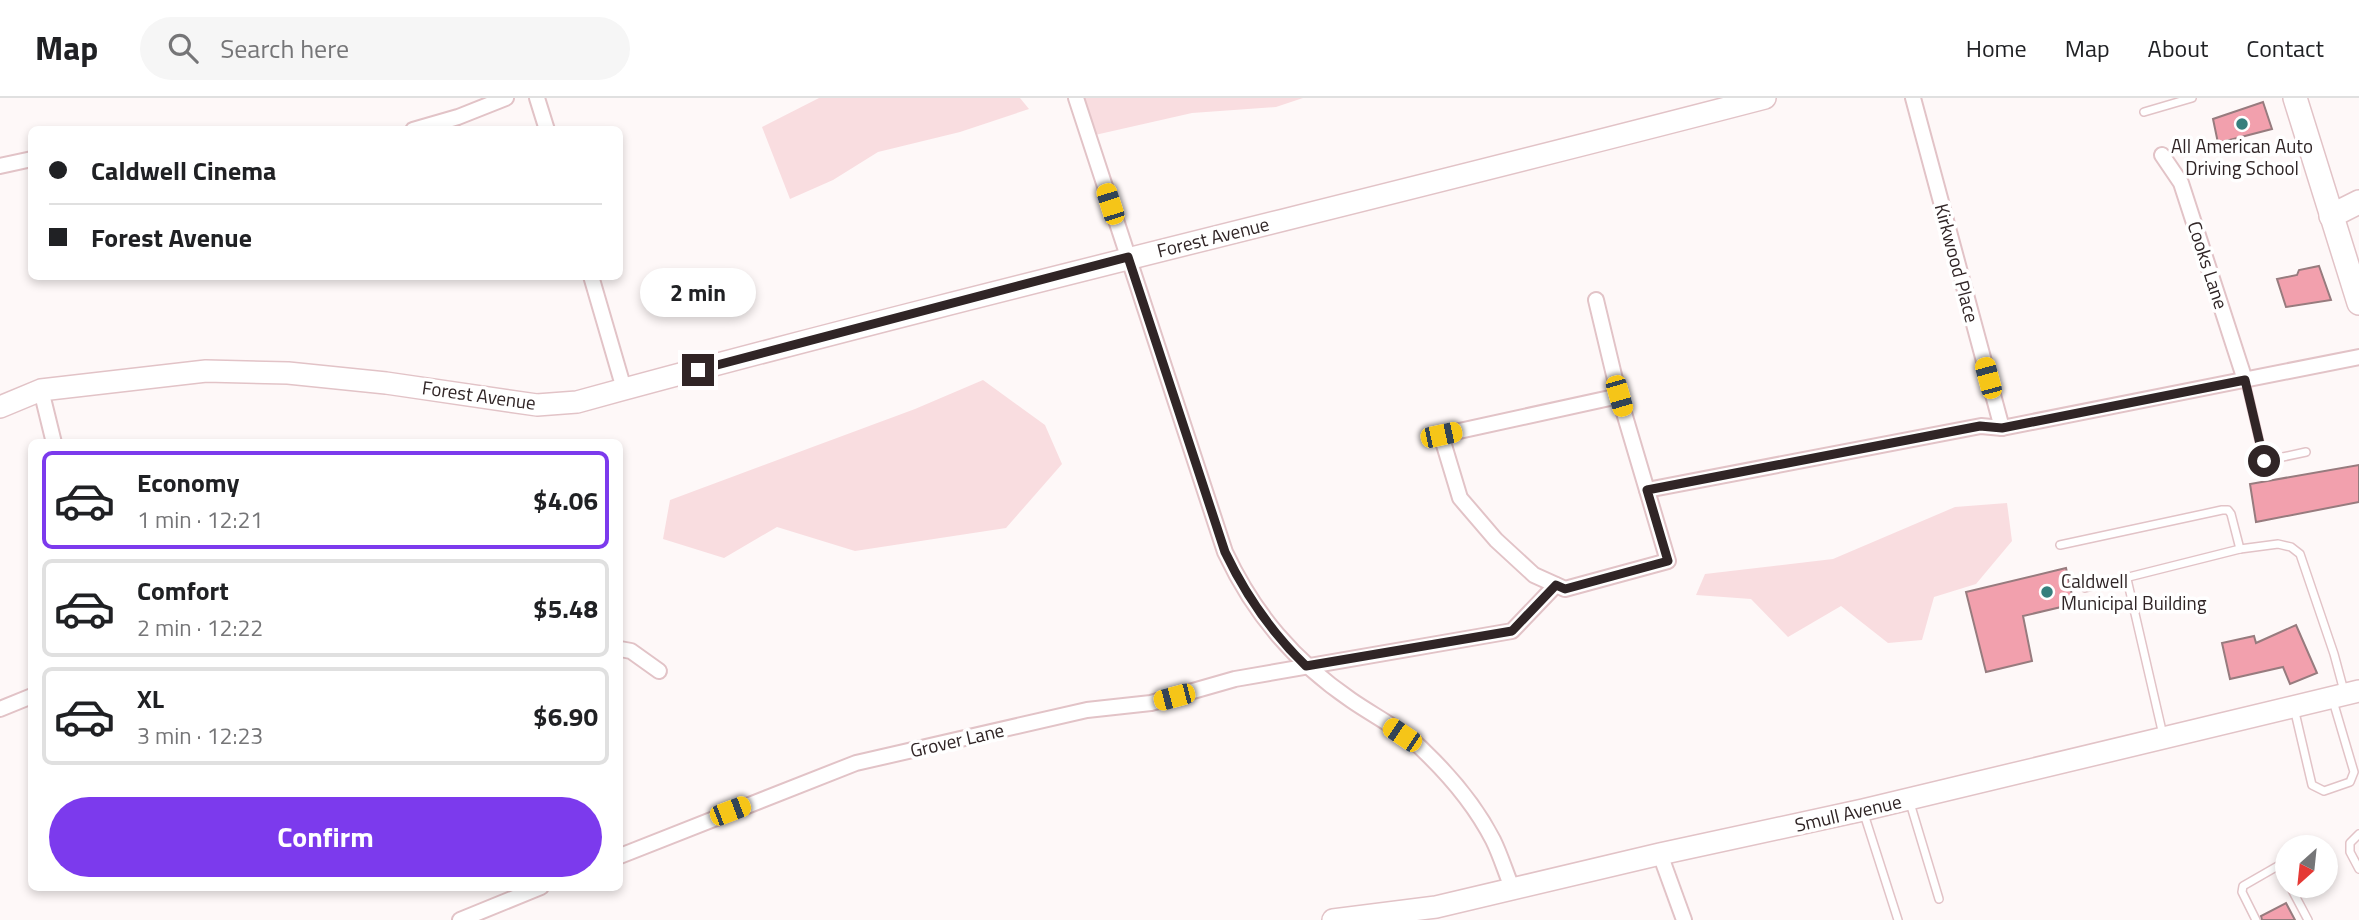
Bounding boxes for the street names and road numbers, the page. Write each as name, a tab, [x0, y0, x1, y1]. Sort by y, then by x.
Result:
street label: Kirkwood Place	[1928, 200, 1987, 326]
street label: Forest Avenue	[1154, 209, 1272, 264]
street label: Cooks Lane	[2181, 217, 2236, 312]
street label: Forest Avenue	[420, 372, 538, 417]
street label: Grover Lane	[907, 715, 1007, 764]
street label: Smull Avenue	[1792, 786, 1904, 839]

